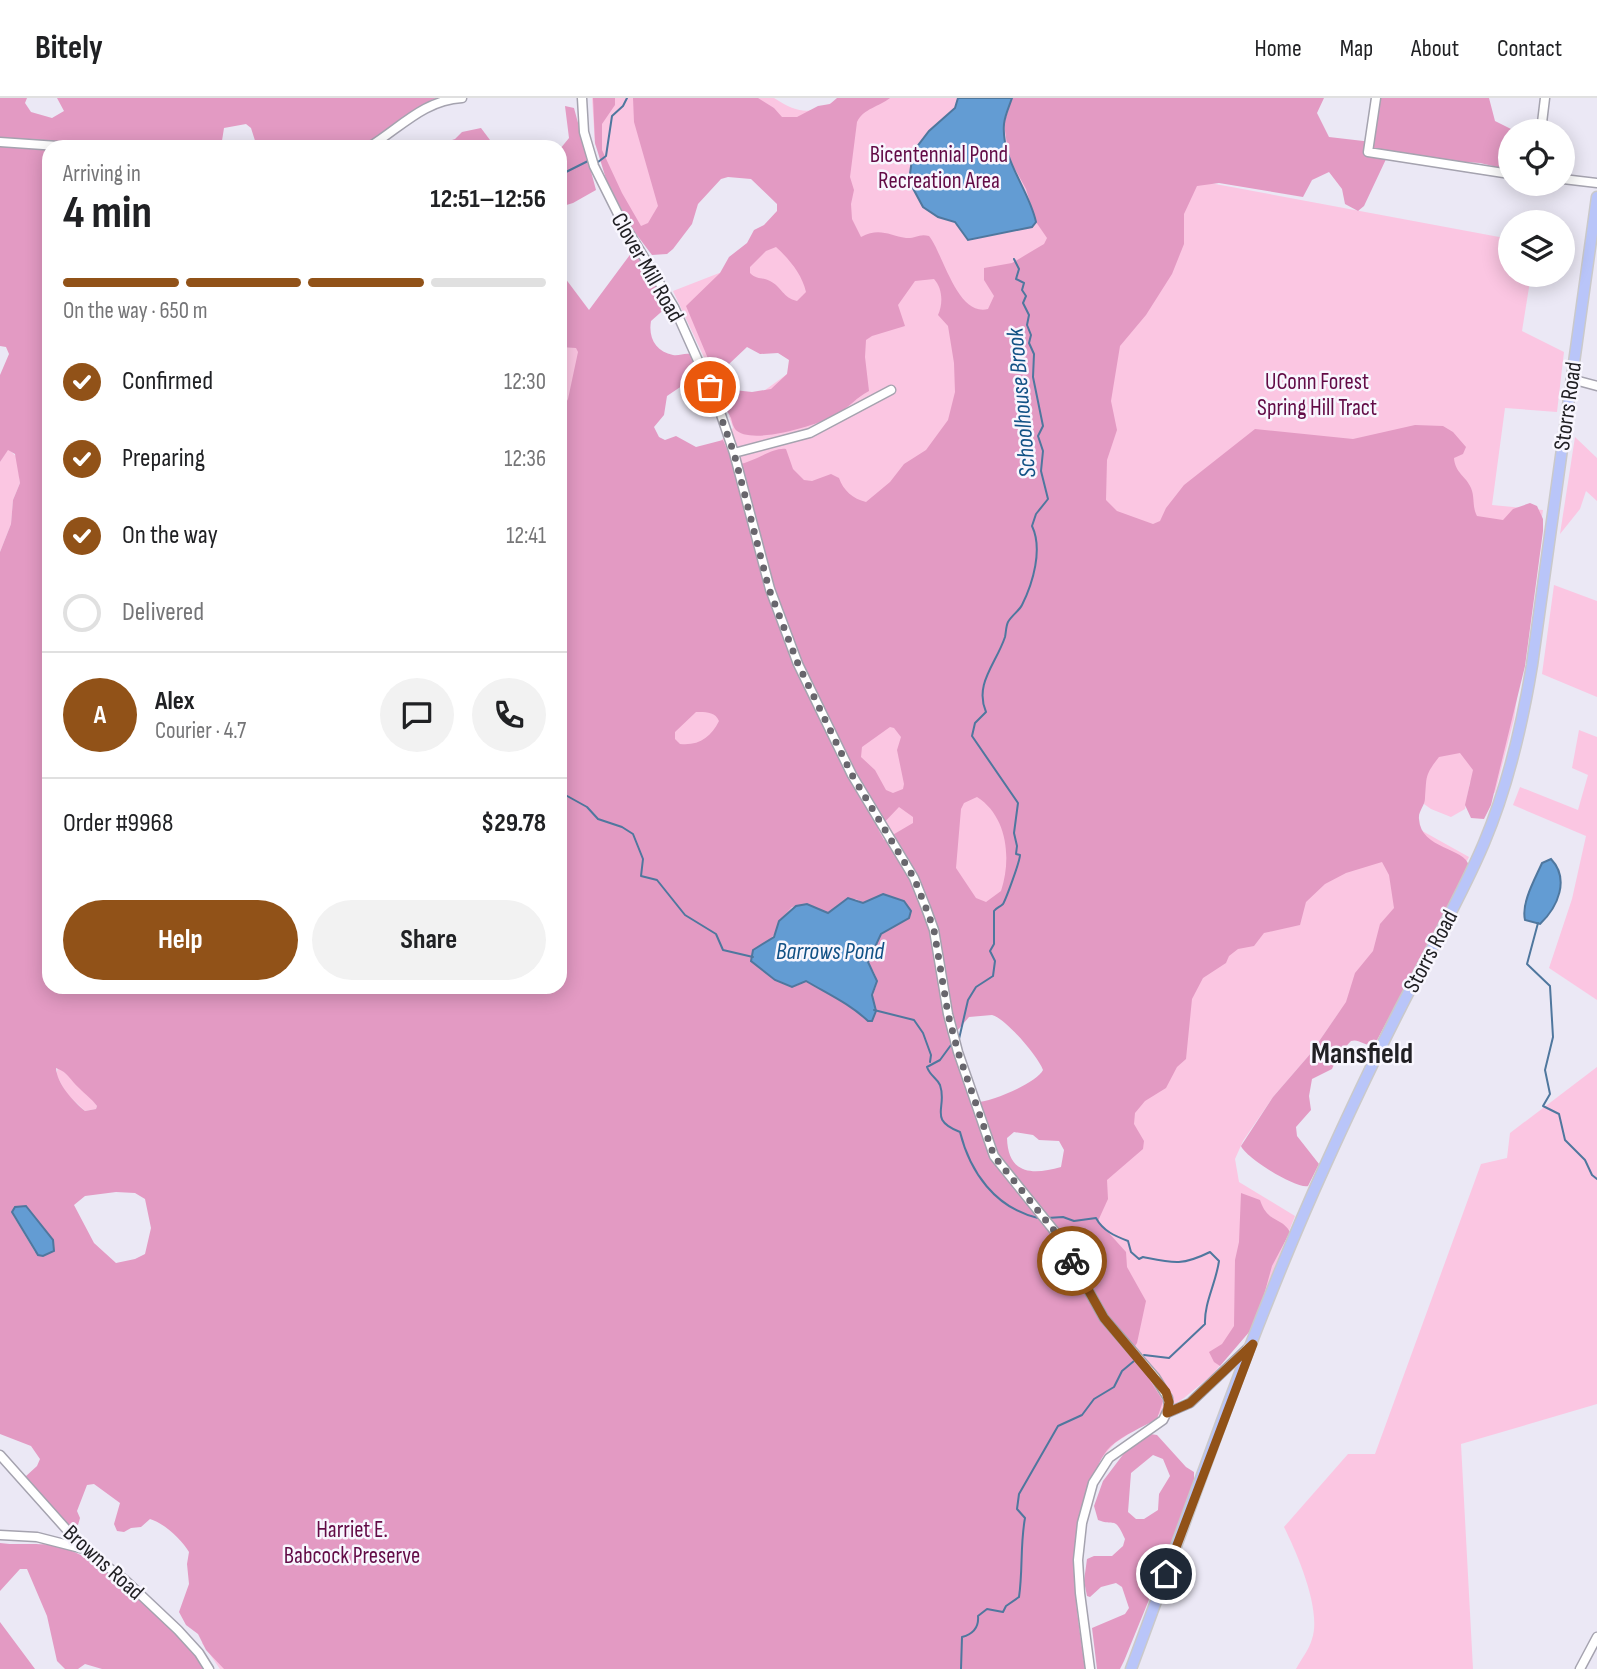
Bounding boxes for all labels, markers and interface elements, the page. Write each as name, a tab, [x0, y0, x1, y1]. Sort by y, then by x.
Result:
text: Bitely	[35, 28, 103, 68]
text: Home	[1254, 34, 1302, 63]
text: Map	[1340, 34, 1373, 63]
text: About	[1411, 34, 1459, 63]
text: Contact	[1497, 34, 1562, 63]
map controls	[1498, 119, 1575, 287]
button: locate	[1498, 119, 1575, 196]
park label: Bicentennial Pond Recreation Area	[870, 141, 1008, 195]
text: Arriving in	[63, 160, 141, 188]
text: 12:51–12:56	[430, 184, 546, 215]
text: 4 min	[63, 186, 152, 241]
street label: Clover Mill Road	[605, 208, 690, 327]
button: layers	[1498, 210, 1575, 287]
text: On the way · 650 m	[63, 297, 208, 325]
water label: Schoolhouse Brook	[1000, 326, 1042, 479]
pin	[680, 357, 740, 417]
street label: Storrs Road	[1548, 360, 1588, 452]
icon: check	[63, 363, 101, 401]
text: Confirmed	[122, 366, 213, 397]
text: 12:30	[504, 368, 546, 396]
icon: bag	[691, 368, 729, 406]
park label: UConn Forest Spring Hill Tract	[1257, 368, 1377, 422]
icon: check	[63, 440, 101, 478]
text: Preparing	[122, 443, 205, 474]
text: 12:36	[504, 445, 546, 473]
icon: check	[63, 517, 101, 555]
text: On the way	[122, 520, 218, 551]
text: 12:41	[506, 522, 546, 550]
text: Delivered	[122, 597, 204, 628]
button: chat	[380, 678, 454, 752]
button: phone	[472, 678, 546, 752]
text: Alex	[155, 686, 195, 717]
text: A	[94, 700, 106, 731]
text: Courier · 4.7	[155, 717, 246, 745]
text: Order #9968	[63, 808, 173, 839]
text: $29.78	[481, 808, 546, 839]
button: Help	[63, 900, 298, 980]
button: Share	[312, 900, 546, 980]
street label: Storrs Road	[1398, 905, 1464, 997]
water label: Barrows Pond	[776, 937, 885, 966]
district label: Mansfield	[1311, 1036, 1413, 1072]
courier	[1037, 1226, 1107, 1296]
icon: bike	[1053, 1242, 1091, 1280]
park label: Harriet E. Babcock Preserve	[284, 1516, 420, 1570]
street label: Browns Road	[57, 1519, 149, 1606]
pin	[1136, 1544, 1196, 1604]
icon: home	[1147, 1555, 1185, 1593]

